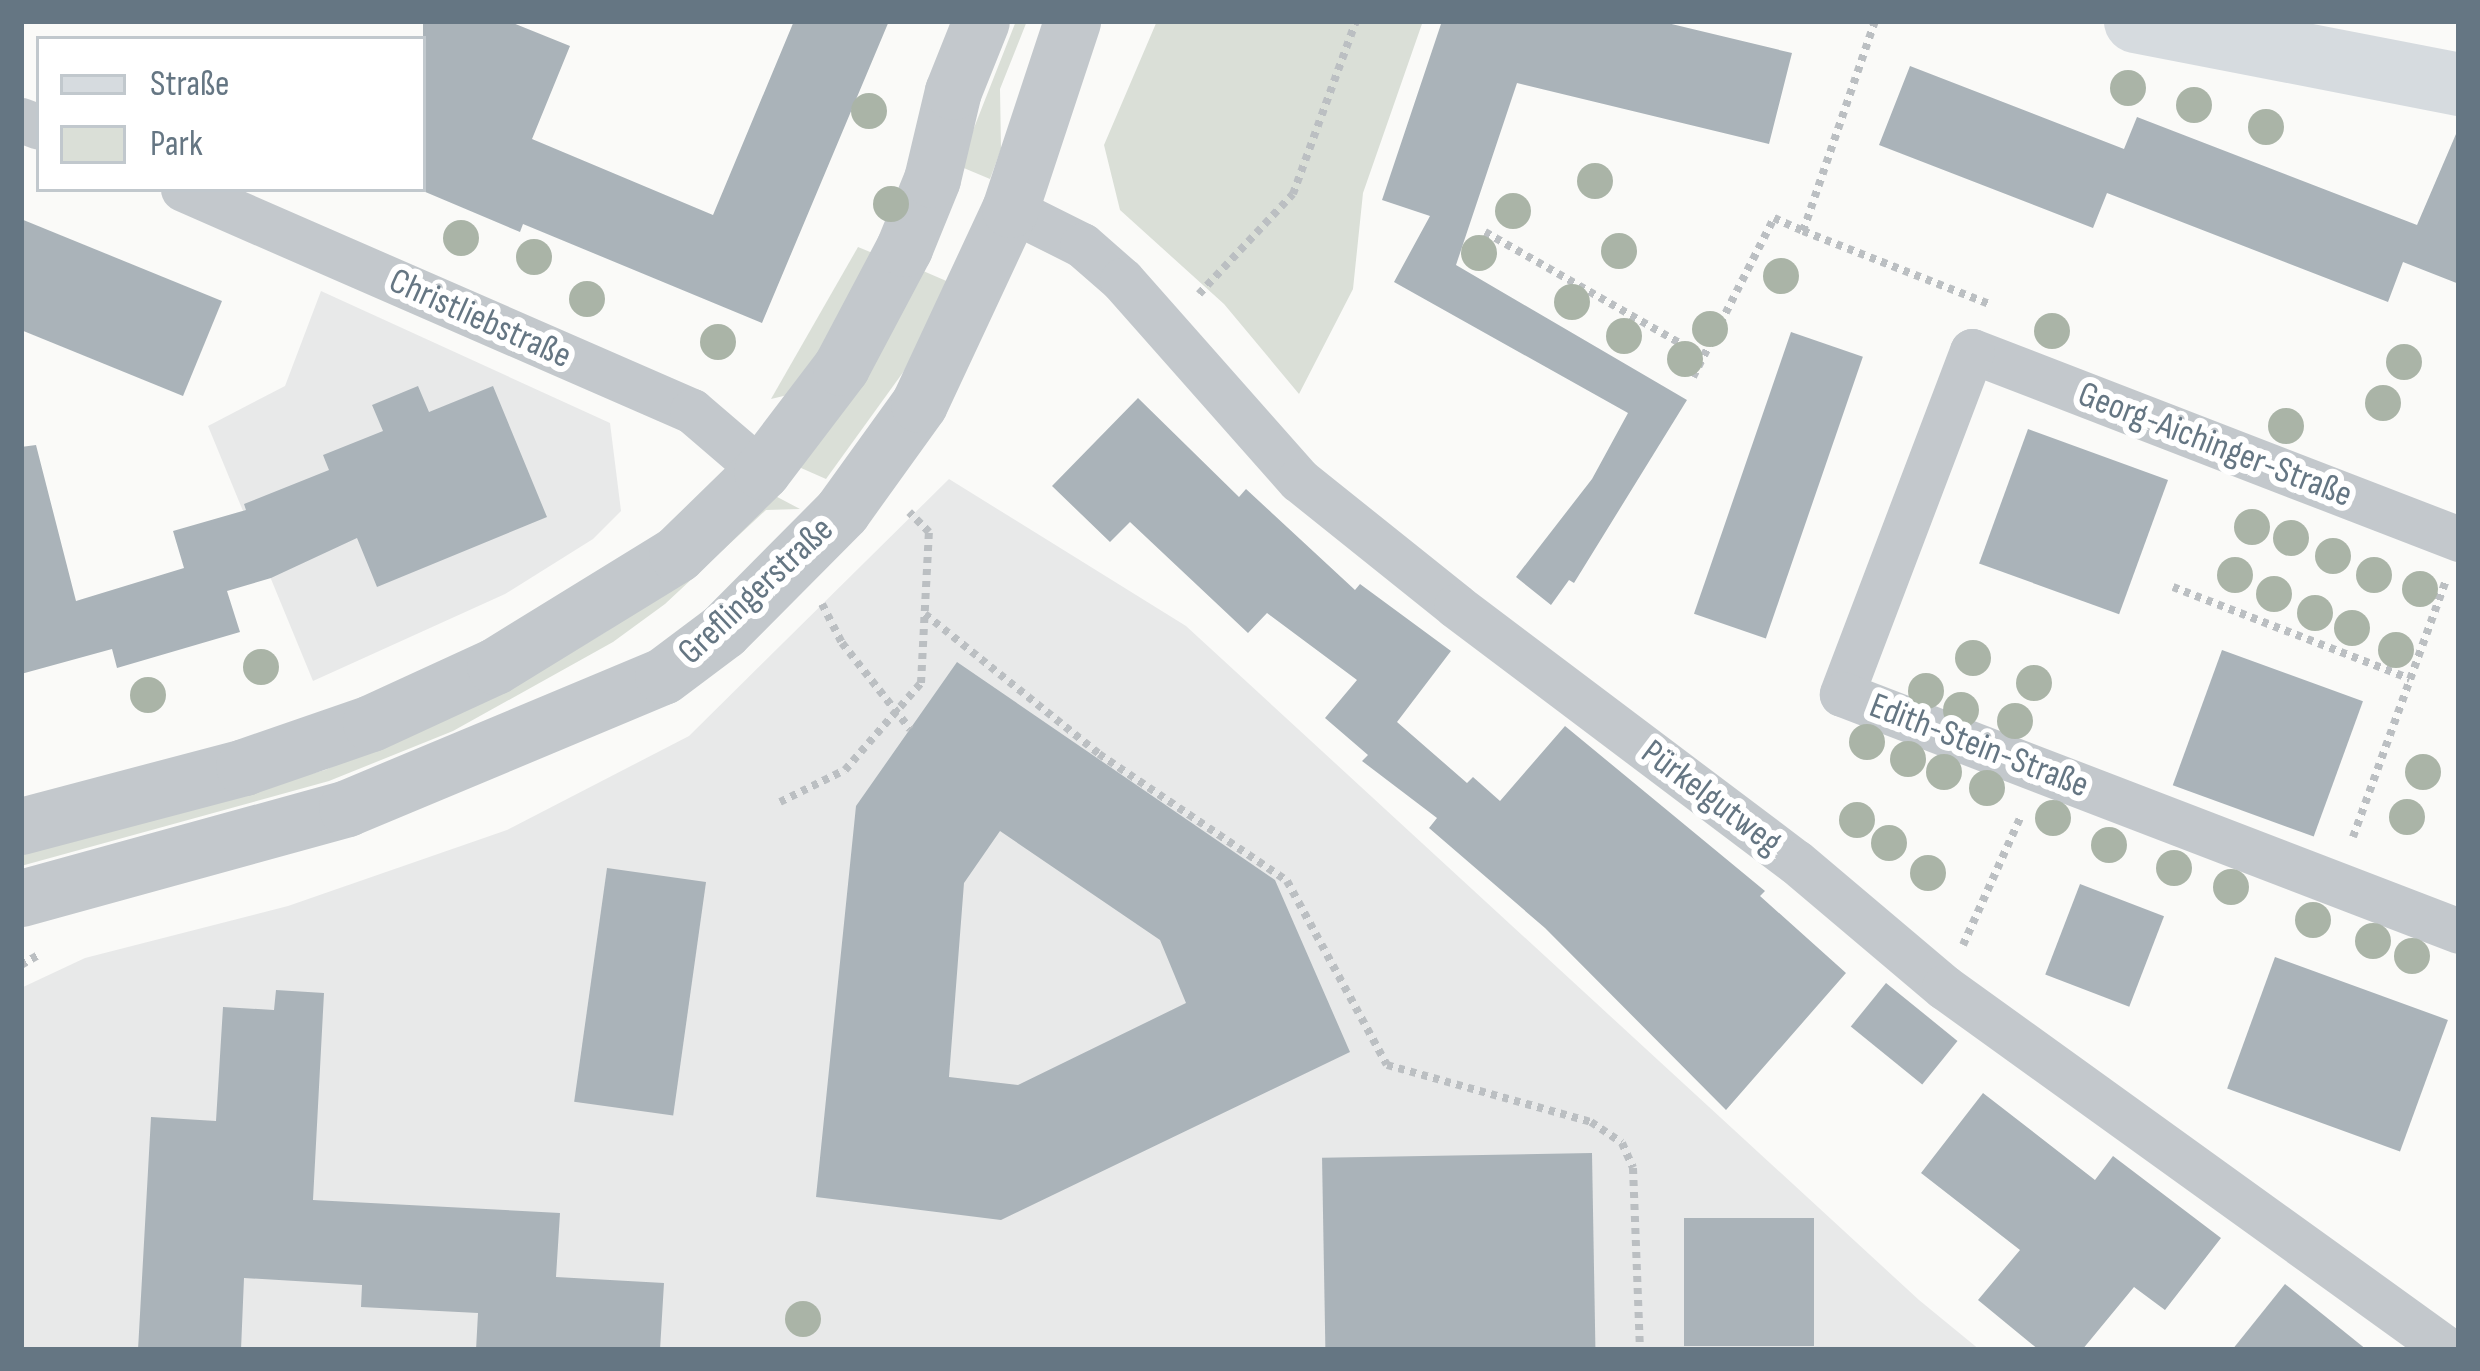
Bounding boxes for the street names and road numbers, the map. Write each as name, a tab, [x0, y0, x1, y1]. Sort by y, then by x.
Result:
street label: Christliebstraße	[382, 260, 578, 378]
street label: Georg-Aichinger-Straße	[2072, 373, 2358, 517]
street label: Greflingerstraße	[669, 508, 843, 674]
street label: Edith-Stein-Straße	[1863, 684, 2095, 808]
street label: Pürkelgutweg	[1632, 731, 1790, 865]

